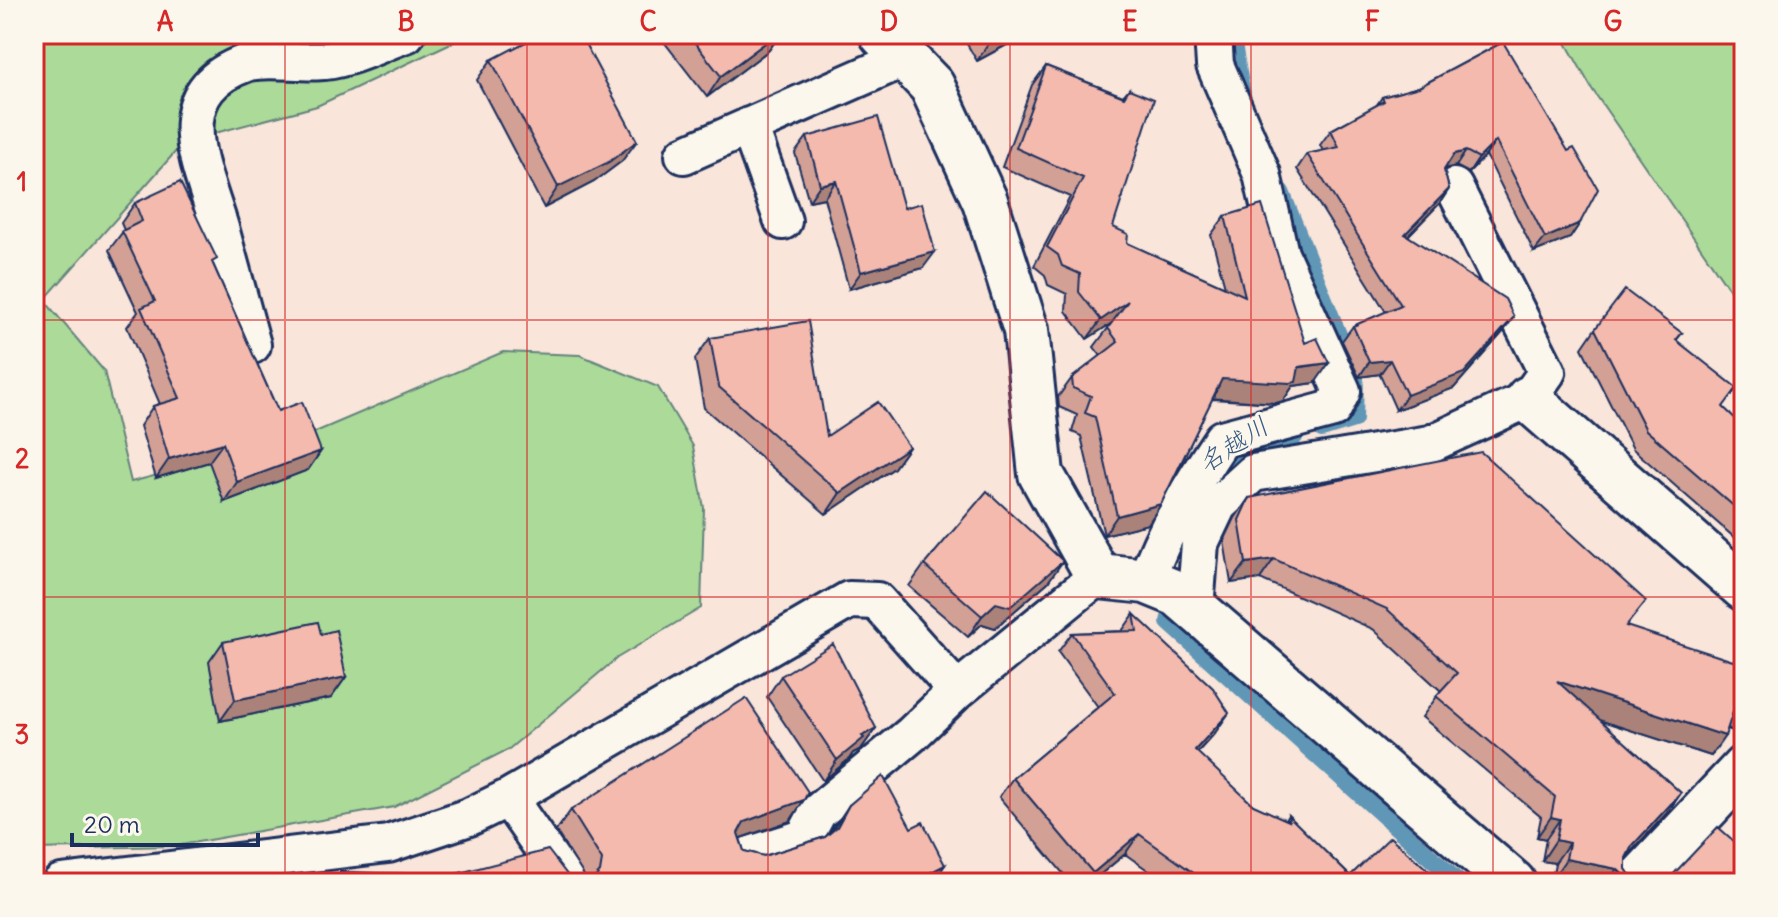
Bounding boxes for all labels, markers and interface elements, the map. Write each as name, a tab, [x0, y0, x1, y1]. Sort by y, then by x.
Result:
text: A	[157, 5, 174, 38]
text: B	[397, 5, 415, 38]
text: C	[639, 5, 657, 38]
text: D	[880, 5, 898, 38]
text: E	[1122, 5, 1138, 38]
text: F	[1365, 5, 1380, 38]
text: G	[1604, 5, 1623, 38]
text: 1	[17, 165, 27, 198]
water label: 名越川	[1191, 409, 1275, 479]
text: 2	[15, 442, 29, 475]
text: 3	[15, 718, 29, 751]
scale bar	[72, 797, 258, 847]
text: 20 m	[84, 809, 140, 839]

